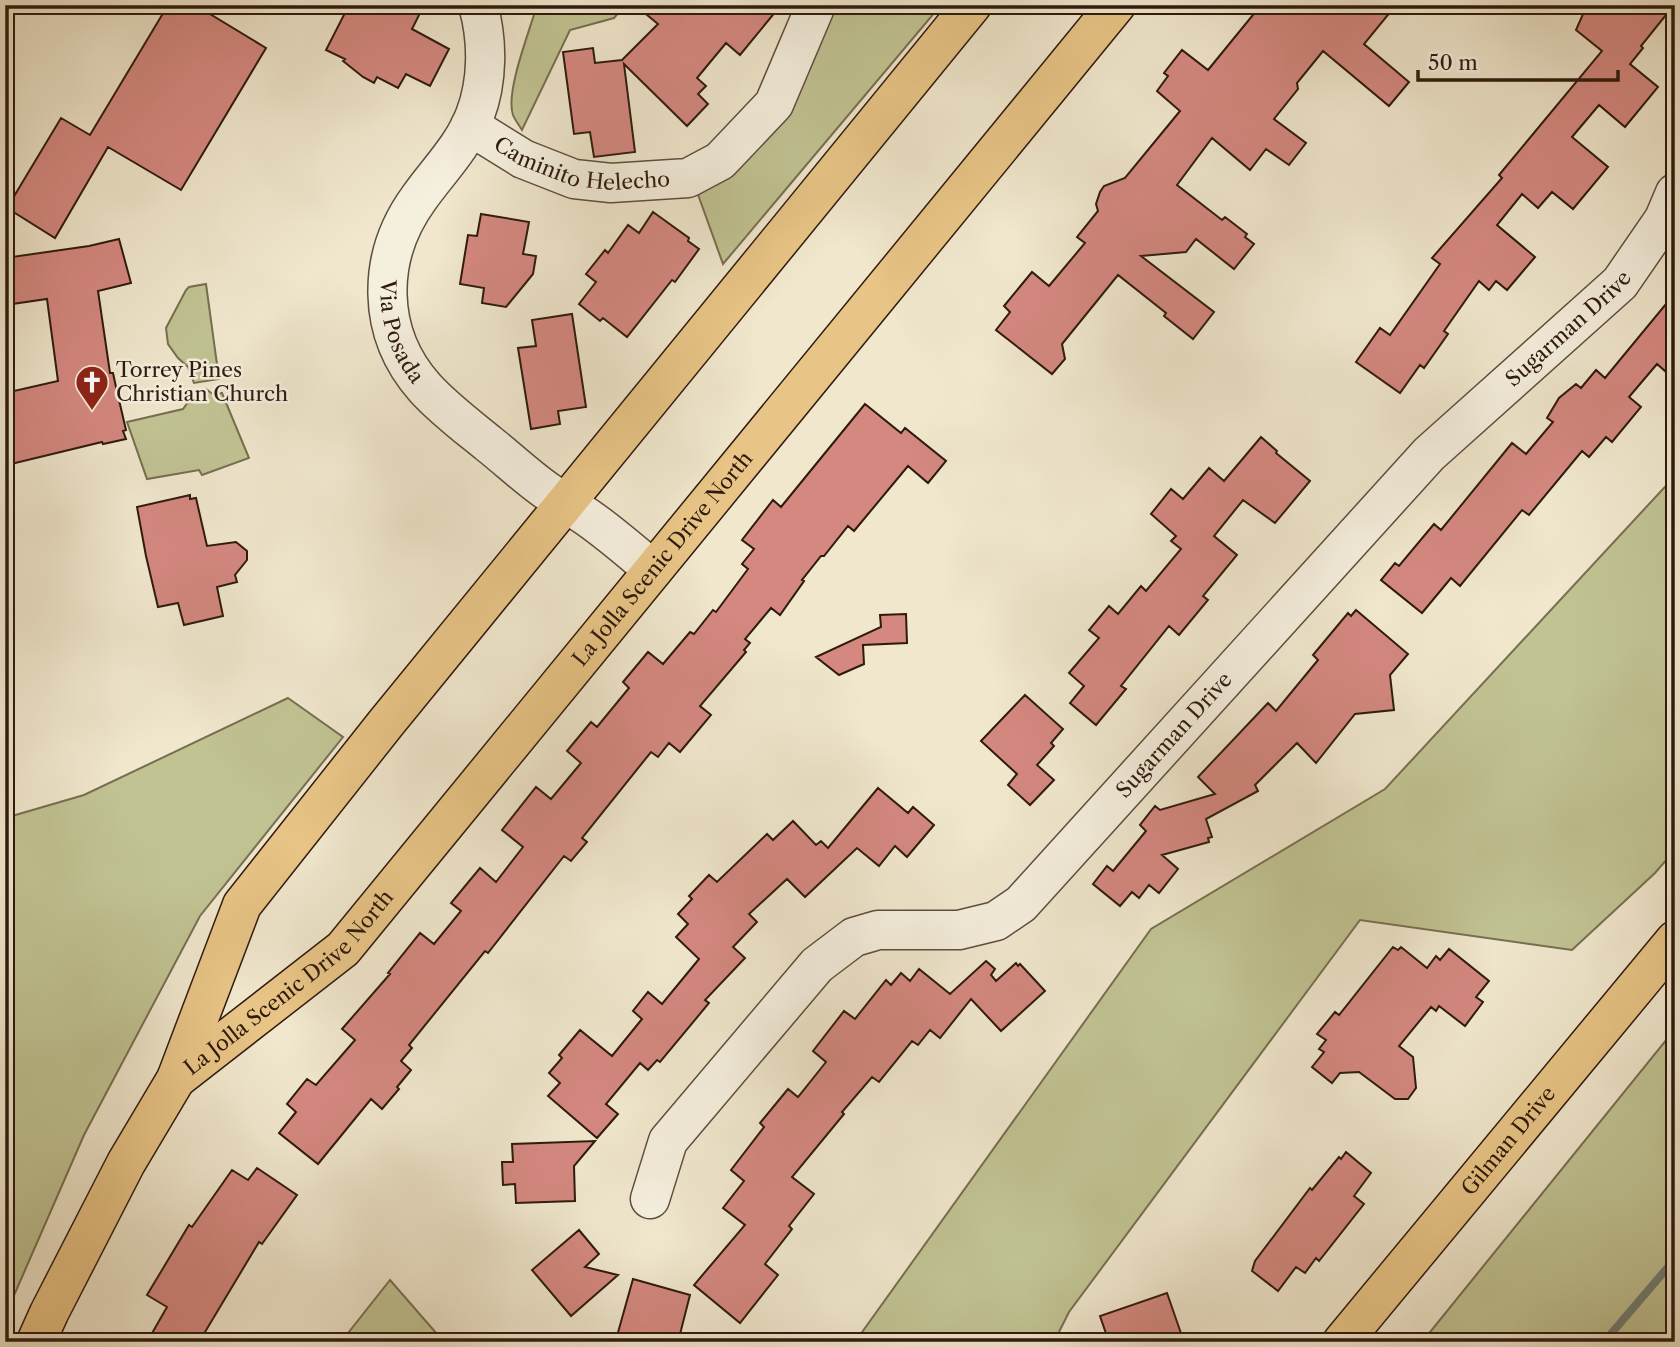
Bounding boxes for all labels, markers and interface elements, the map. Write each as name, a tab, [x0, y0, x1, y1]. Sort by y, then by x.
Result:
scale bar	[1418, 38, 1617, 82]
text: 50 m	[1428, 50, 1478, 75]
street label: Caminito Helecho	[490, 131, 671, 195]
street label: Sugarman Drive	[1500, 266, 1636, 391]
street label: Via Posada	[375, 278, 430, 389]
place label: Torrey Pines Christian Church	[116, 357, 288, 406]
church icon: Torrey Pines Christian Church	[73, 363, 111, 412]
street label: La Jolla Scenic Drive North	[567, 446, 757, 671]
street label: Sugarman Drive	[1111, 667, 1237, 803]
street label: La Jolla Scenic Drive North	[179, 885, 398, 1080]
street label: Gilman Drive	[1456, 1081, 1560, 1200]

